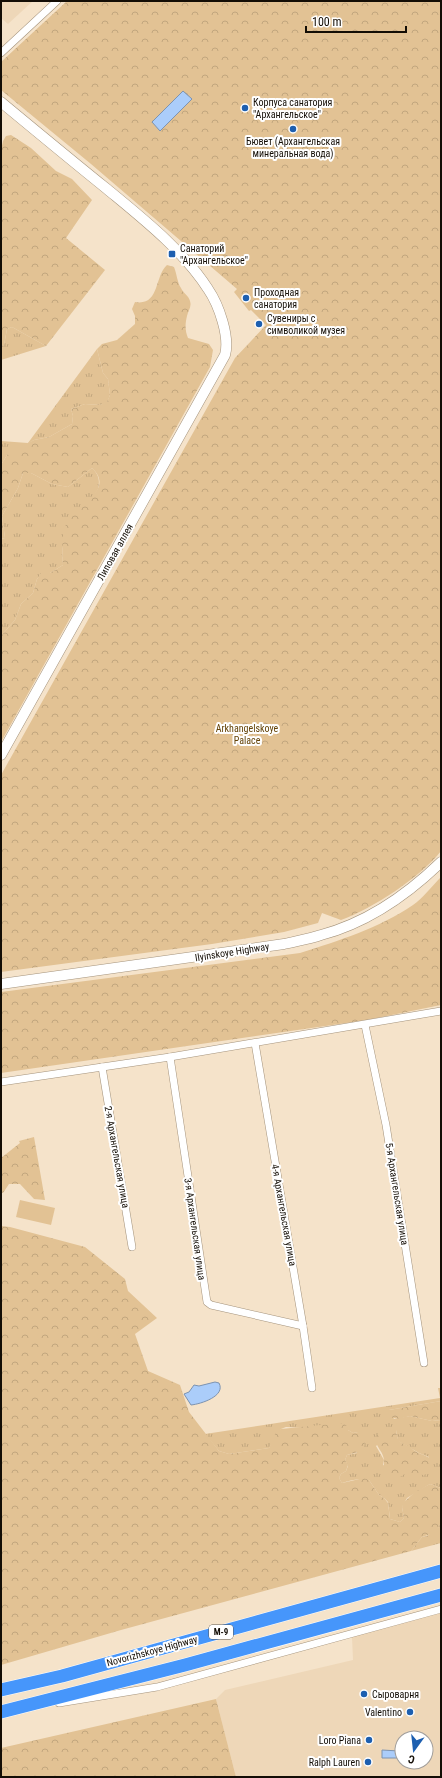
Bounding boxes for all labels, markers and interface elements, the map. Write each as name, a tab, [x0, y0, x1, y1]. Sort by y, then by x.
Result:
scale bar	[306, 8, 406, 34]
text: 100 m	[312, 15, 342, 29]
place label: Корпуса санатория "Архангельское"	[253, 97, 333, 120]
marker: Корпуса санатория "Архангельское"	[240, 103, 250, 113]
marker: Бювет (Архангельская минеральная вода)	[288, 124, 298, 134]
place label: Бювет (Архангельская минеральная вода)	[246, 136, 340, 160]
place label: Санаторий "Архангельское"	[180, 243, 248, 266]
marker: Санаторий "Архангельское"	[167, 249, 177, 259]
place label: Проходная санатория	[254, 287, 299, 310]
marker: Проходная санатория	[241, 293, 251, 303]
place label: Сувениры с символикой музея	[267, 313, 345, 336]
marker: Сувениры с символикой музея	[254, 319, 264, 329]
street label: Липовая аллея	[95, 522, 135, 582]
park label: Arkhangelskoye Palace	[216, 723, 279, 746]
street label: Ilyinskoye Highway	[194, 941, 270, 963]
street label: 2-я Архангельская улица	[103, 1105, 131, 1209]
street label: 5-я Архангельская улица	[383, 1142, 411, 1246]
street label: 4-я Архангельская улица	[270, 1163, 298, 1267]
street label: 3-я Архангельская улица	[182, 1177, 208, 1281]
road number: М-9	[209, 1625, 233, 1639]
street label: Novorizhskoye Highway	[105, 1634, 199, 1668]
marker: Сыроварня	[359, 1689, 369, 1699]
place label: Сыроварня	[372, 1689, 419, 1700]
place label: Valentino	[365, 1707, 402, 1718]
marker: Valentino	[405, 1707, 415, 1717]
north arrow	[394, 1730, 434, 1770]
place label: Loro Piana	[319, 1735, 361, 1746]
marker: Loro Piana	[364, 1735, 374, 1745]
text: С	[407, 1752, 416, 1766]
place label: Ralph Lauren	[309, 1757, 360, 1768]
marker: Ralph Lauren	[363, 1757, 373, 1767]

